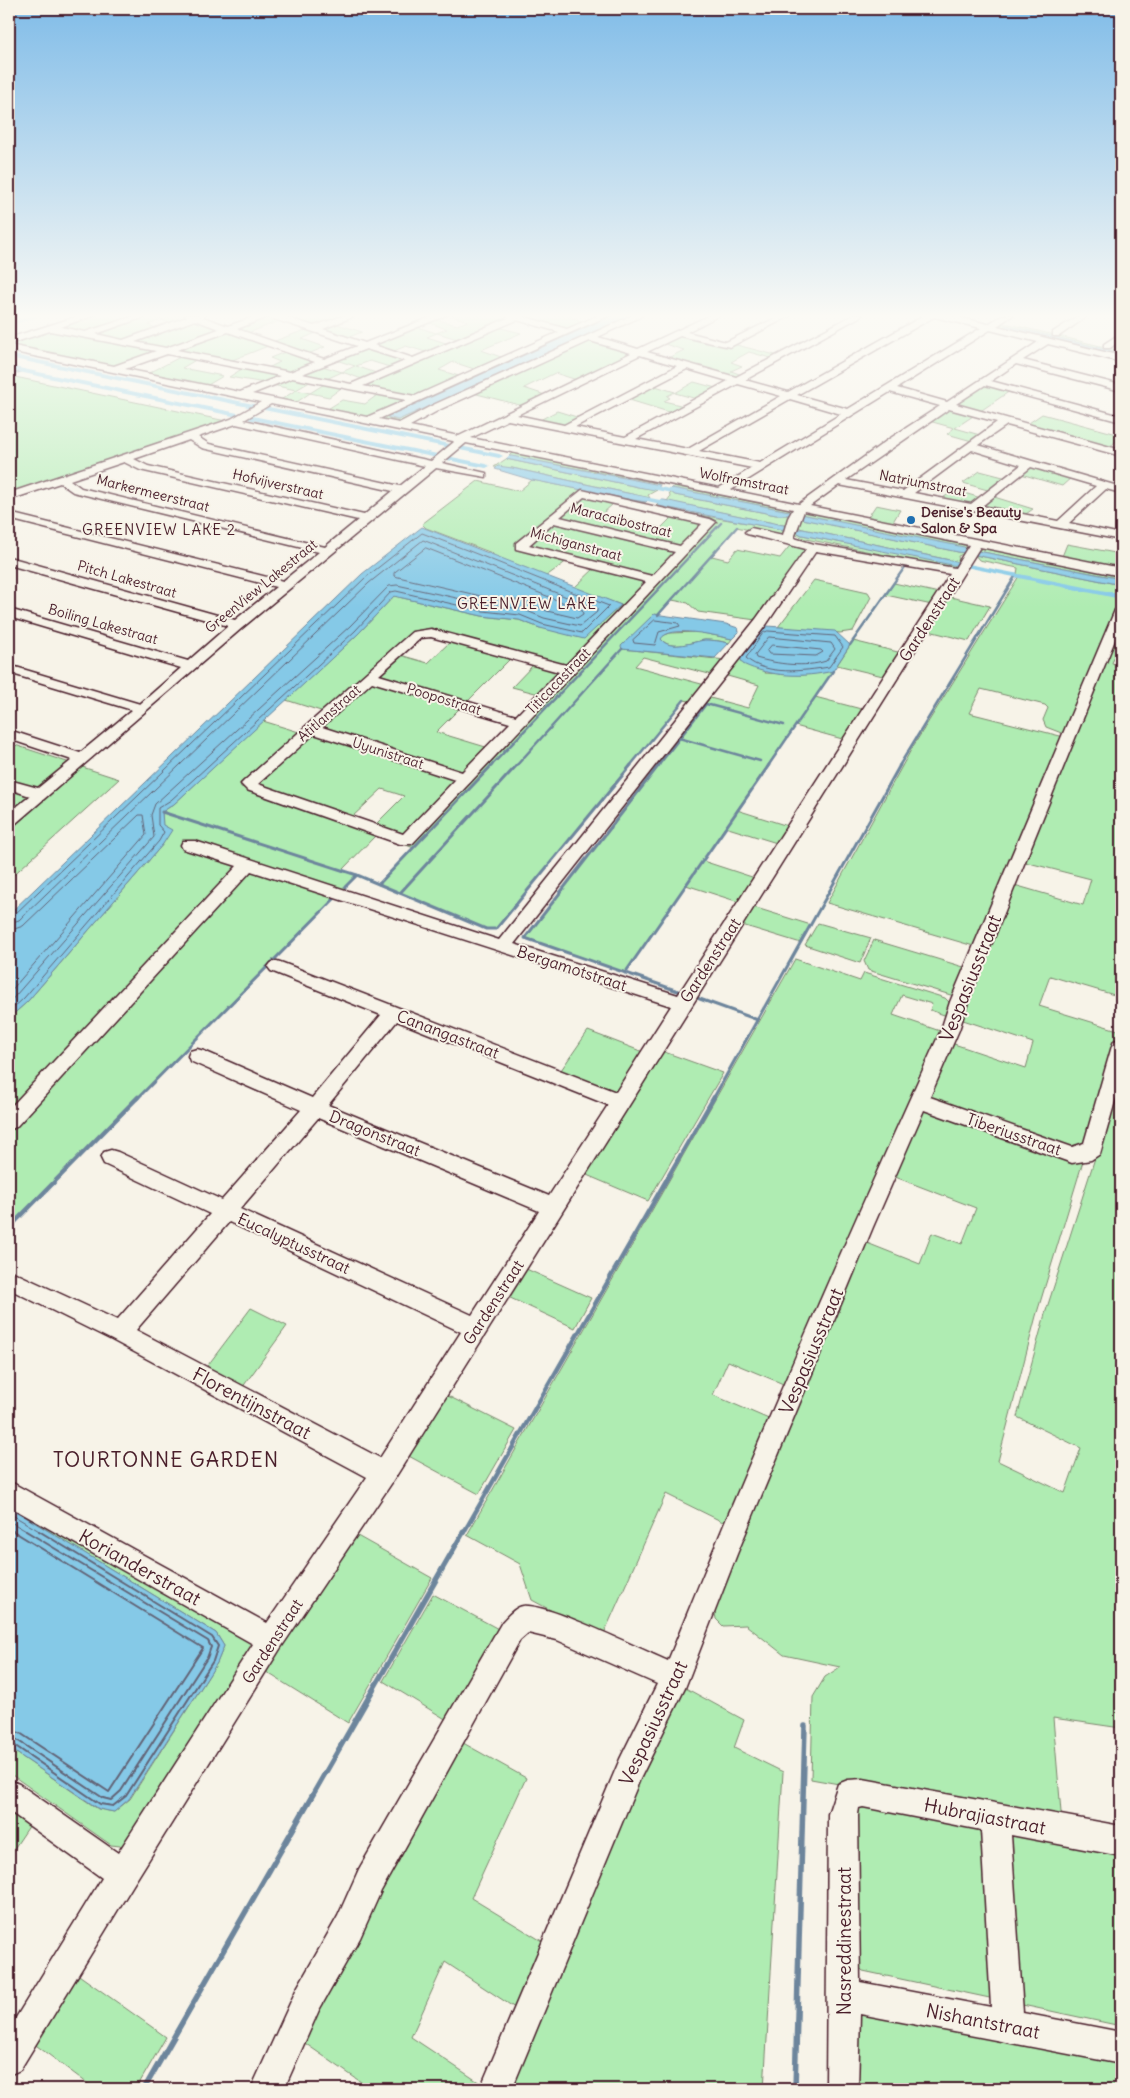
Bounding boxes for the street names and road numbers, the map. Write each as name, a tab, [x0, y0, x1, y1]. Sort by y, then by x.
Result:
street label: Wolframstraat	[698, 463, 791, 499]
street label: Hofvijverstraat	[231, 465, 326, 503]
street label: Natriumstraat	[878, 466, 969, 500]
street label: Markermeerstraat	[95, 470, 212, 516]
street label: Maracaibostraat	[568, 499, 674, 541]
street label: Michiganstraat	[528, 523, 624, 565]
street label: GreenView Lakestraat	[201, 535, 321, 637]
street label: Pitch Lakestraat	[75, 556, 179, 602]
street label: Gardenstraat	[894, 572, 964, 665]
street label: Boiling Lakestraat	[46, 600, 160, 648]
street label: Titicacastraat	[522, 644, 594, 718]
street label: Poopostraat	[405, 679, 484, 719]
street label: Atitlanstraat	[294, 680, 365, 745]
street label: Uyunistraat	[350, 733, 426, 773]
street label: Vespasiusstraat	[934, 911, 1006, 1045]
street label: Gardenstraat	[675, 913, 745, 1006]
street label: Bergamotstraat	[514, 941, 630, 995]
street label: Canangastraat	[394, 1005, 503, 1063]
street label: Dragonstraat	[326, 1106, 424, 1161]
street label: Tiberiusstraat	[964, 1108, 1065, 1160]
street label: Eucalyptusstraat	[235, 1208, 354, 1278]
street label: Gardenstraat	[458, 1255, 528, 1348]
street label: Vespasiusstraat	[774, 1284, 848, 1418]
street label: Florentijnstraat	[189, 1362, 315, 1444]
street label: Korianderstraat	[75, 1524, 205, 1610]
street label: Gardenstraat	[237, 1594, 307, 1687]
street label: Vespasiusstraat	[614, 1657, 692, 1789]
street label: Hubrajiastraat	[922, 1792, 1048, 1840]
street label: Nasreddinestraat	[832, 1867, 856, 2015]
street label: Nishantstraat	[924, 1998, 1042, 2044]

